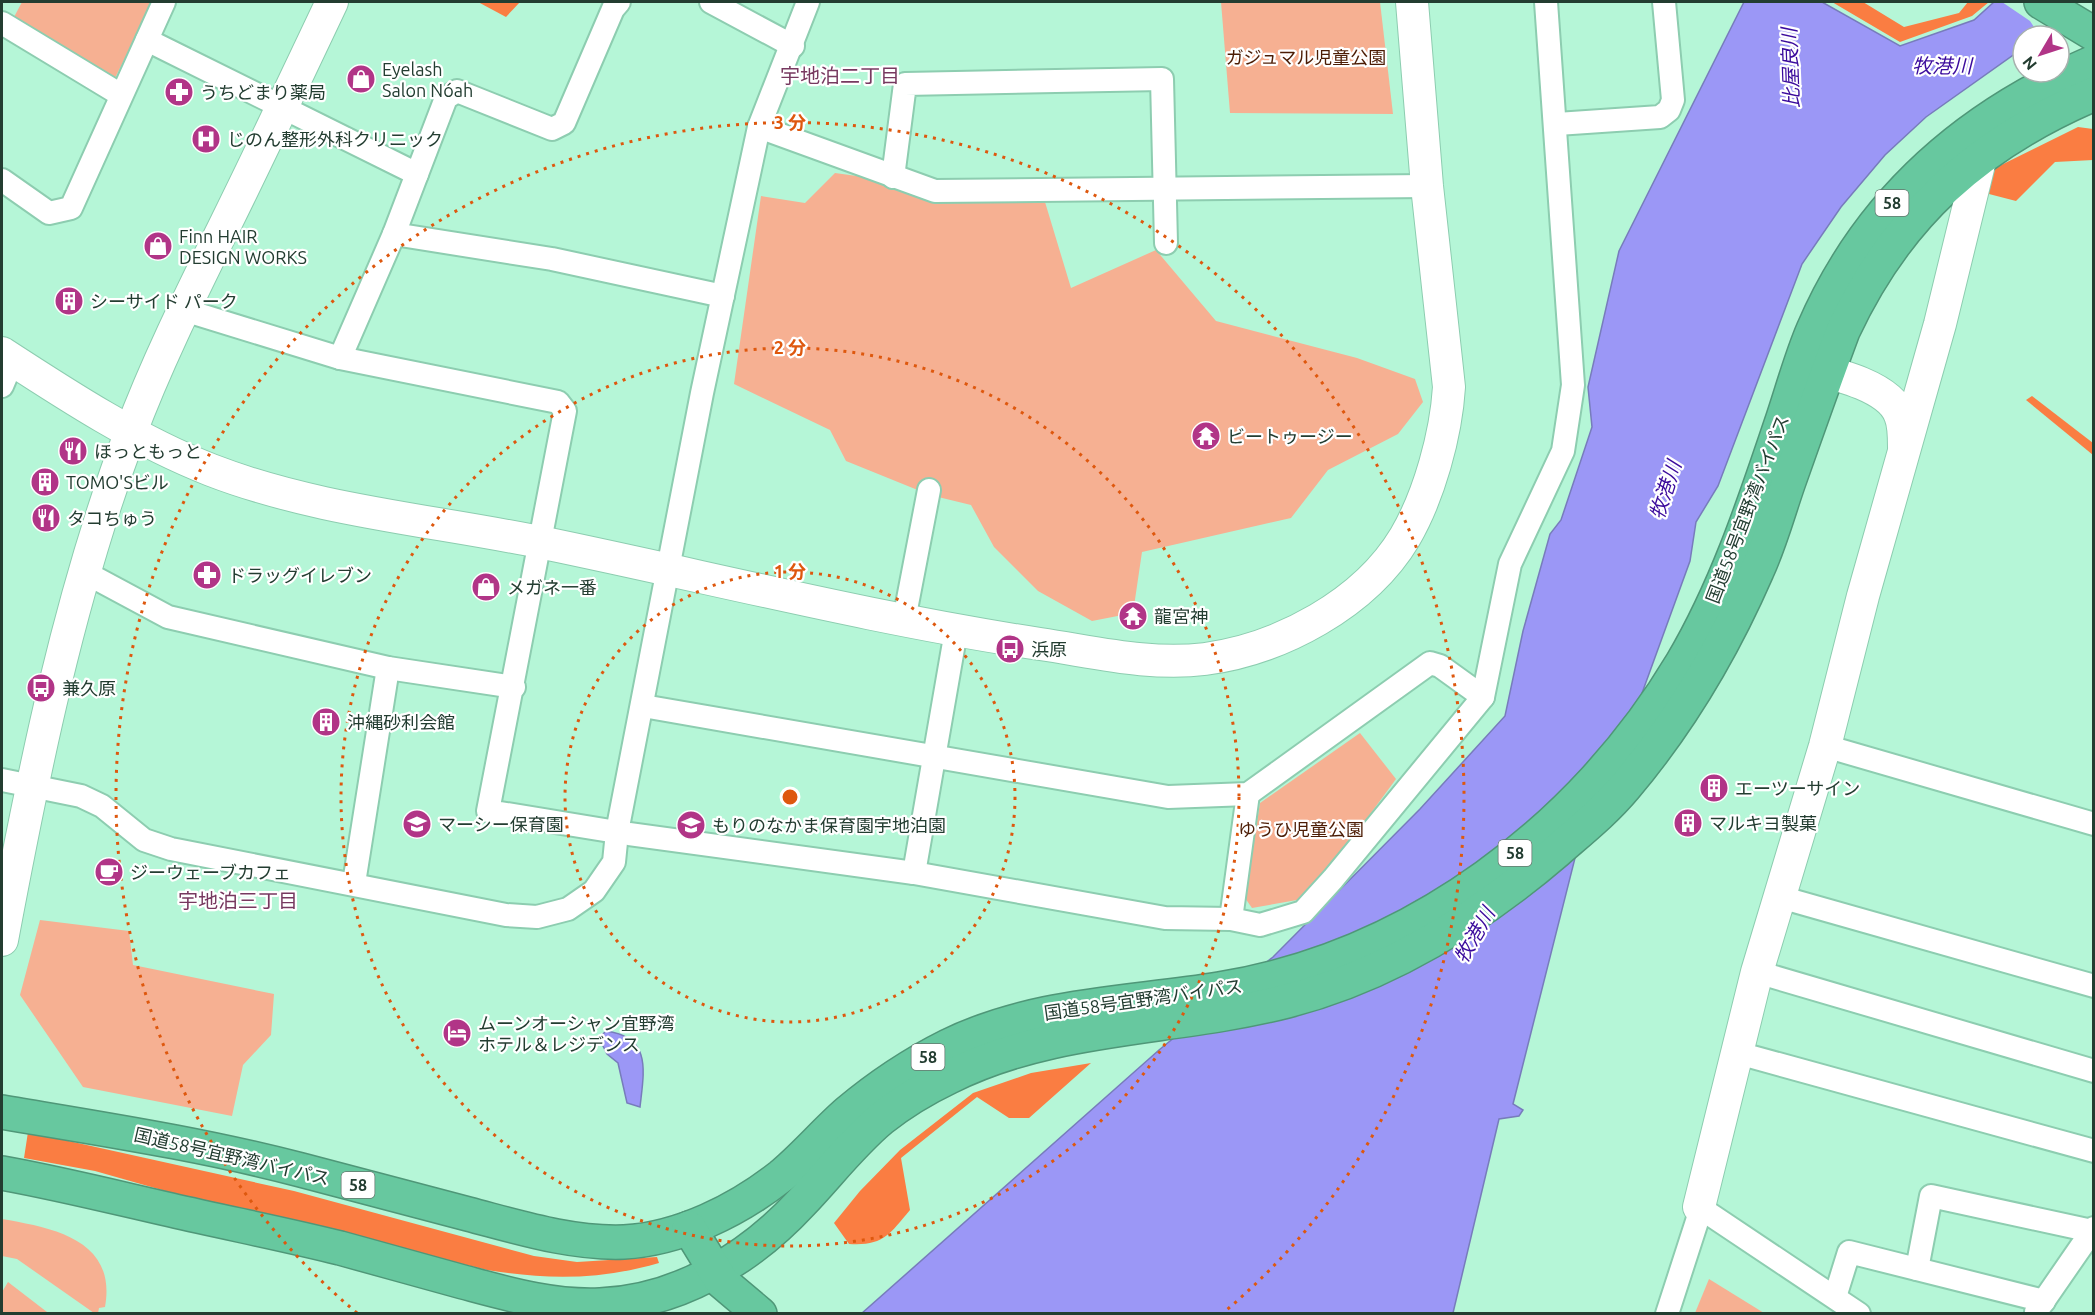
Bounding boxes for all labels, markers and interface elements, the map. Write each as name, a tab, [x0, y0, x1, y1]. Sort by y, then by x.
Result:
north arrow	[2011, 24, 2071, 84]
water label: 比屋良川	[1777, 26, 1803, 108]
park label: ガジュマル児童公園	[1226, 47, 1386, 67]
text: N	[2019, 53, 2040, 74]
water label: 牧港川	[1912, 54, 1974, 77]
place label: Eyelash Salon Nóah	[382, 59, 473, 100]
shop icon: Eyelash Salon Nóah	[345, 63, 377, 95]
district label: 宇地泊二丁目	[780, 64, 900, 87]
pharmacy icon: うちどまり薬局	[163, 76, 195, 108]
place label: うちどまり薬局	[200, 82, 326, 102]
text: 3 分	[774, 112, 806, 132]
hospital icon: じのん整形外科クリニック	[190, 123, 222, 155]
place label: じのん整形外科クリニック	[227, 129, 443, 149]
road number: 58	[1876, 190, 1908, 216]
place label: Finn HAIR DESIGN WORKS	[179, 226, 307, 267]
shop icon: Finn HAIR DESIGN WORKS	[142, 230, 174, 262]
building icon: シーサイド パーク	[53, 285, 85, 317]
place label: シーサイド パーク	[90, 291, 238, 311]
text: 2 分	[774, 337, 806, 357]
street label: 国道58号宜野湾バイパス	[1702, 412, 1792, 606]
temple icon: ビートゥージー	[1190, 420, 1222, 452]
place label: ビートゥージー	[1227, 426, 1353, 446]
restaurant icon: ほっともっと	[57, 435, 89, 467]
place label: ほっともっと	[94, 441, 202, 461]
water label: 牧港川	[1645, 456, 1686, 522]
building icon: TOMO'Sビル	[29, 466, 61, 498]
place label: TOMO'Sビル	[66, 472, 169, 492]
restaurant icon: タコちゅう	[30, 502, 62, 534]
place label: タコちゅう	[67, 508, 157, 528]
pharmacy icon: ドラッグイレブン	[191, 559, 223, 591]
text: 1 分	[774, 561, 806, 581]
place label: ドラッグイレブン	[228, 565, 372, 585]
shop icon: メガネ一番	[470, 571, 502, 603]
place label: メガネ一番	[507, 577, 597, 597]
temple icon: 龍宮神	[1117, 600, 1149, 632]
place label: 龍宮神	[1154, 606, 1208, 626]
bus stop icon: 浜原	[994, 633, 1026, 665]
place label: 浜原	[1031, 639, 1067, 659]
bus stop icon: 兼久原	[25, 672, 57, 704]
place label: 兼久原	[62, 678, 116, 698]
building icon: 沖縄砂利会館	[310, 706, 342, 738]
place label: 沖縄砂利会館	[347, 712, 455, 732]
building icon: エーツーサイン	[1698, 772, 1730, 804]
place label: エーツーサイン	[1735, 778, 1860, 798]
centre of rings	[780, 787, 800, 807]
building icon: マルキヨ製菓	[1672, 807, 1704, 839]
school or university icon: マーシー保育園	[401, 808, 433, 840]
school or university icon: もりのなかま保育園宇地泊園	[675, 809, 707, 841]
place label: マルキヨ製菓	[1709, 813, 1817, 833]
place label: マーシー保育園	[438, 814, 564, 834]
place label: もりのなかま保育園宇地泊園	[712, 815, 946, 835]
park label: ゆうひ児童公園	[1238, 819, 1364, 839]
road number: 58	[1498, 840, 1532, 866]
cafe icon: ジーウェーブカフェ	[93, 856, 125, 888]
place label: ジーウェーブカフェ	[130, 862, 291, 882]
district label: 宇地泊三丁目	[178, 889, 298, 912]
water label: 牧港川	[1449, 902, 1500, 967]
street label: 国道58号宜野湾バイパス	[1043, 975, 1243, 1023]
place label: ムーンオーシャン宜野湾 ホテル＆レジデンス	[478, 1013, 675, 1054]
hotel icon: ムーンオーシャン宜野湾 ホテル＆レジデンス	[441, 1017, 473, 1049]
road number: 58	[912, 1044, 944, 1070]
street label: 国道58号宜野湾バイパス	[132, 1124, 332, 1188]
road number: 58	[342, 1172, 374, 1198]

